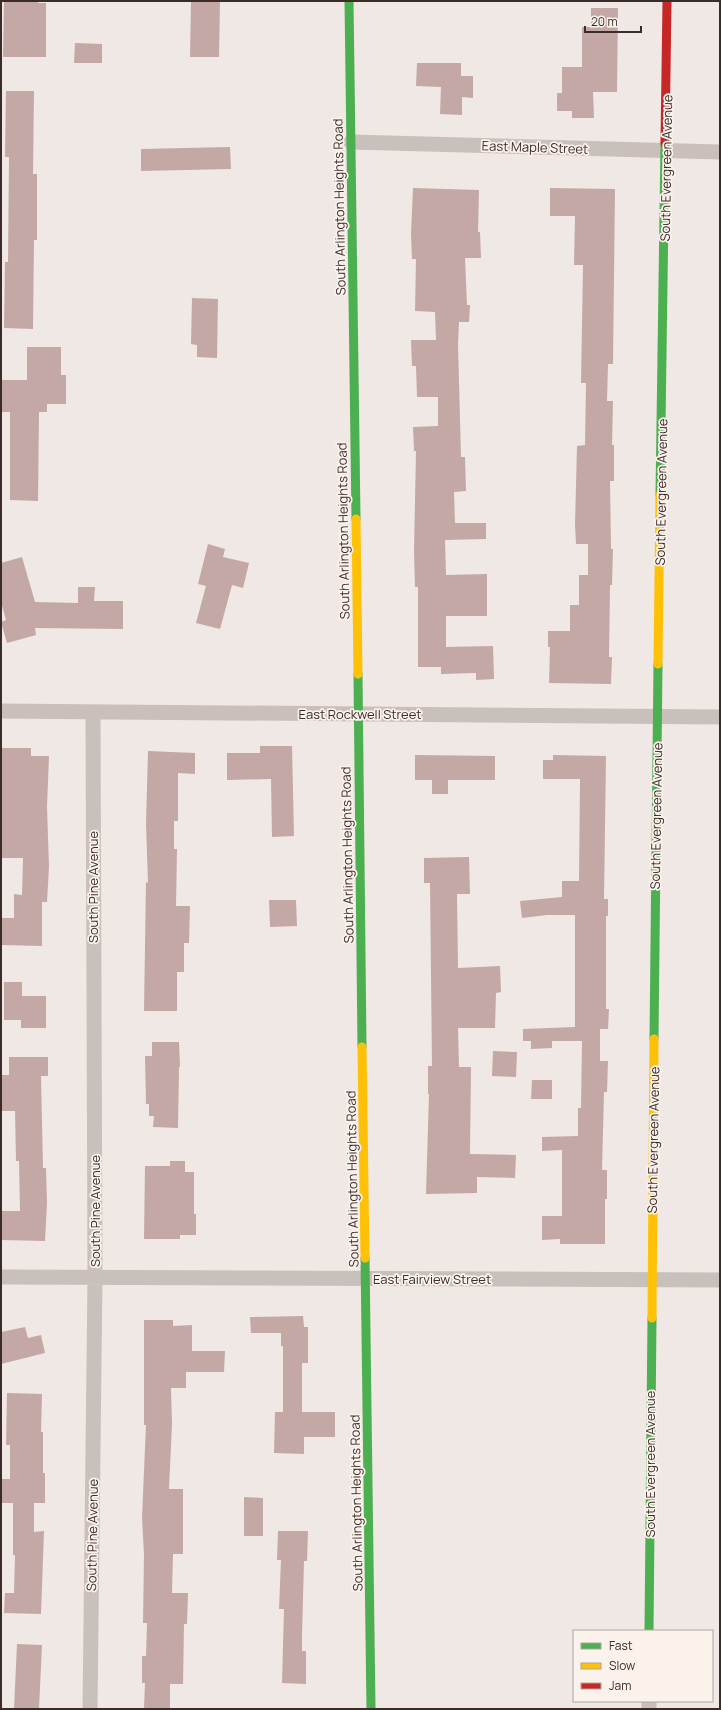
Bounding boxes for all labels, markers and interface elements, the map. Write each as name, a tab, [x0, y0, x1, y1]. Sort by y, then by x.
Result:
scale bar	[585, 8, 641, 34]
text: 20 m	[591, 13, 618, 30]
street label: South Evergreen Avenue	[656, 94, 676, 242]
street label: South Arlington Heights Road	[328, 118, 350, 296]
street label: East Maple Street	[481, 136, 589, 158]
street label: South Evergreen Avenue	[651, 418, 671, 566]
street label: South Arlington Heights Road	[332, 442, 354, 620]
street label: East Rockwell Street	[299, 705, 421, 723]
street label: South Evergreen Avenue	[646, 742, 666, 890]
street label: South Arlington Heights Road	[336, 766, 358, 944]
street label: South Pine Avenue	[84, 830, 102, 943]
street label: South Evergreen Avenue	[643, 1066, 663, 1214]
street label: South Arlington Heights Road	[341, 1090, 363, 1268]
street label: South Pine Avenue	[86, 1154, 104, 1267]
street label: East Fairview Street	[373, 1270, 491, 1288]
street label: South Evergreen Avenue	[641, 1390, 659, 1537]
street label: South Arlington Heights Road	[345, 1414, 367, 1592]
street label: South Pine Avenue	[82, 1478, 102, 1591]
legend	[573, 1630, 713, 1702]
text: Fast	[609, 1637, 633, 1654]
text: Slow	[609, 1657, 635, 1674]
text: Jam	[609, 1677, 631, 1694]

